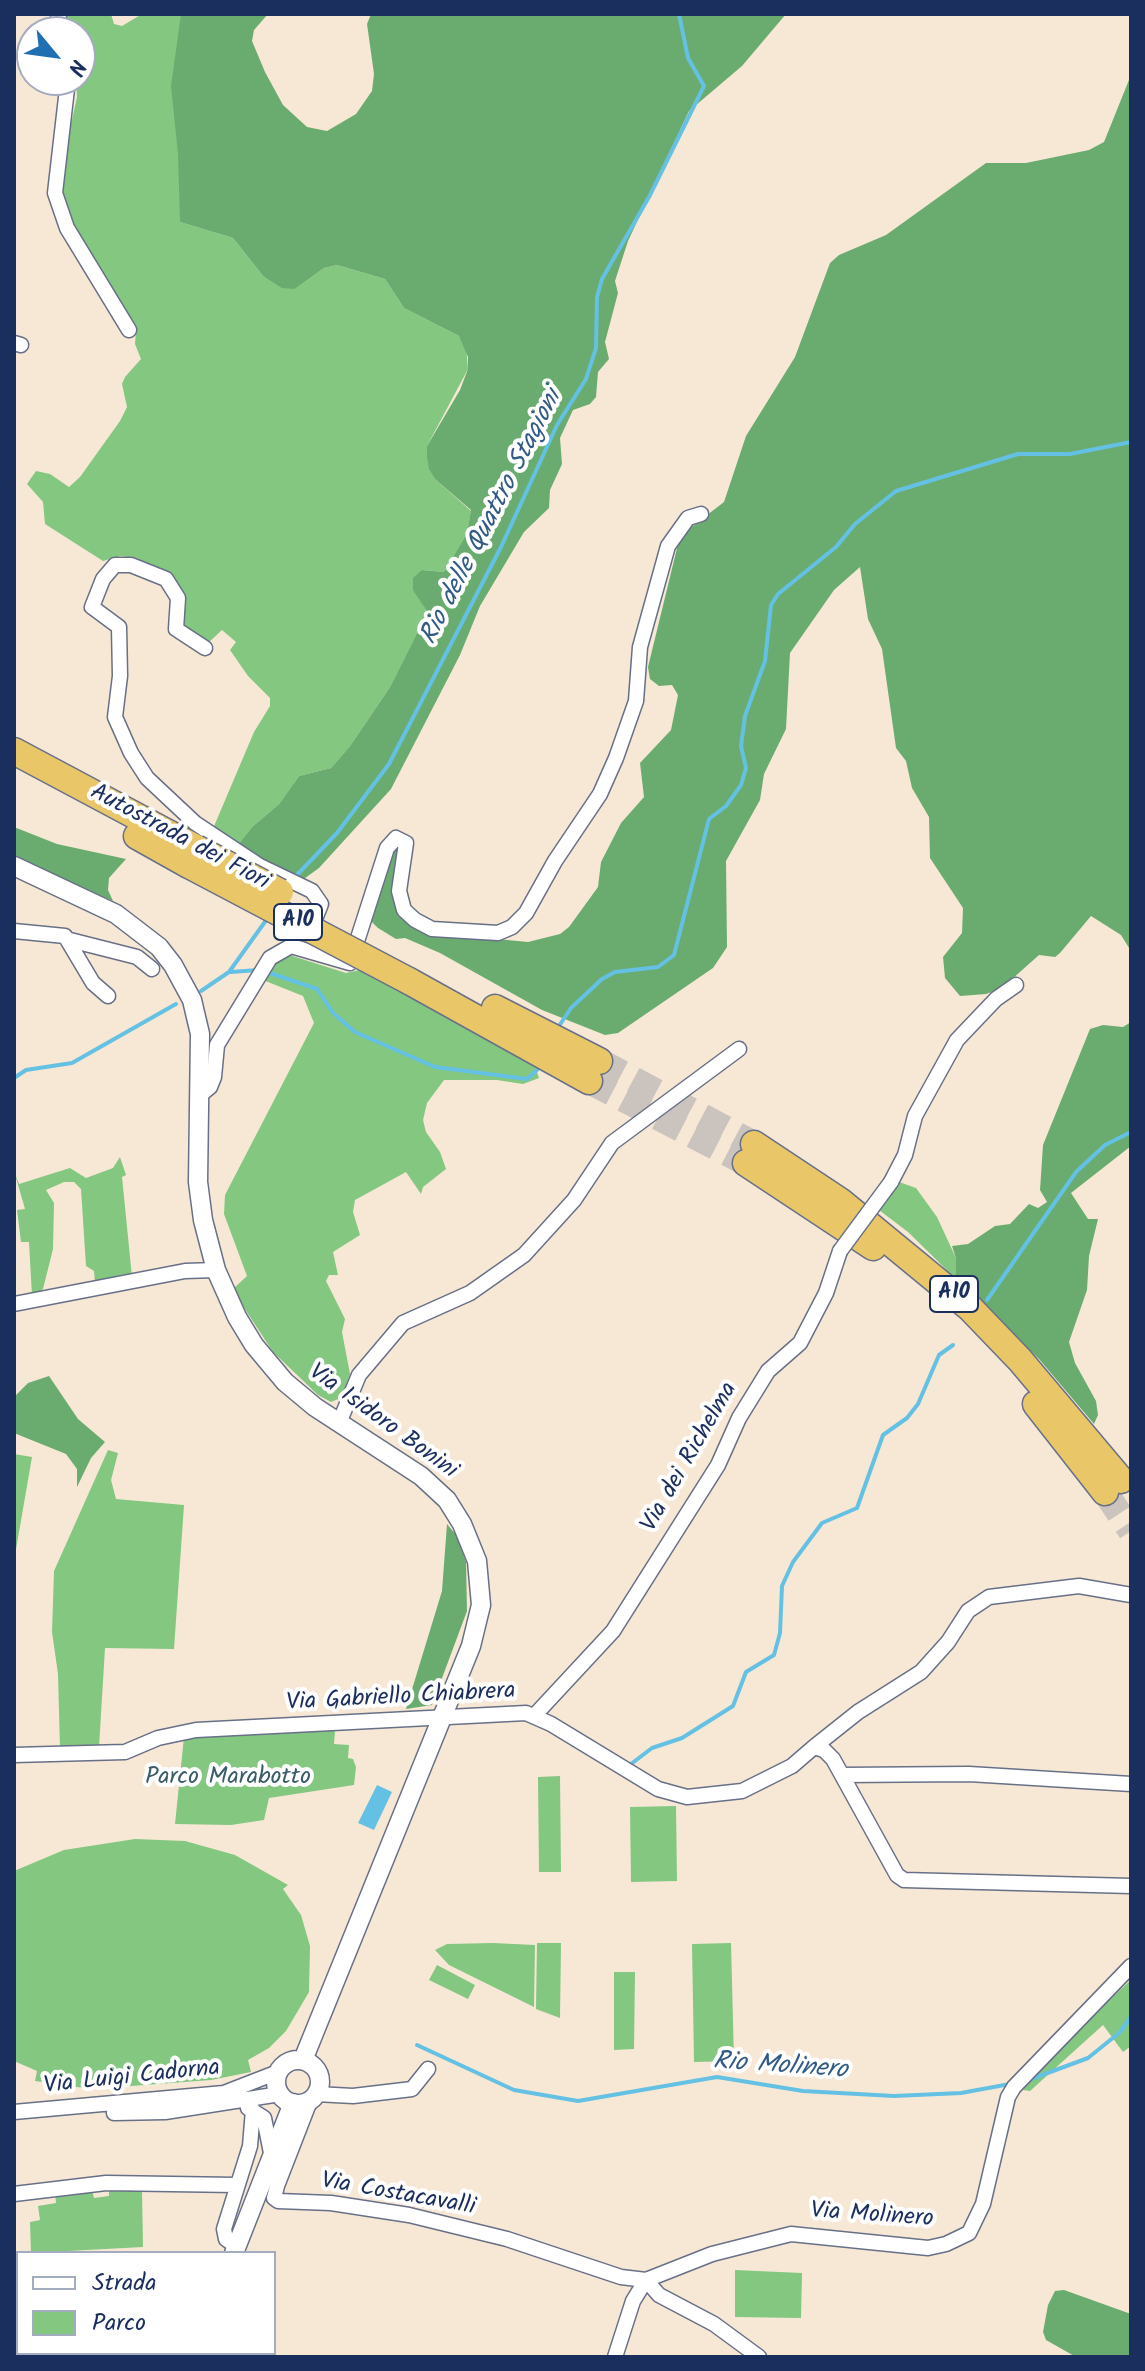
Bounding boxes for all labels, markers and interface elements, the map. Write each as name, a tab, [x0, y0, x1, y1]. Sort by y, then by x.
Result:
north arrow	[16, 16, 96, 96]
text: N	[57, 52, 94, 81]
water label: Rio delle Quattro Stagioni	[415, 385, 571, 651]
street label: Autostrada dei Fiori	[84, 780, 274, 898]
road number: A10	[274, 904, 322, 940]
road number: A10	[930, 1276, 978, 1312]
street label: Via Isidoro Bonini	[302, 1359, 462, 1487]
street label: Via dei Richelma	[637, 1378, 745, 1538]
street label: Via Gabriello Chiabrera	[286, 1679, 516, 1719]
park label: Parco Marabotto	[145, 1765, 311, 1793]
water label: Rio Molinero	[712, 2048, 848, 2088]
street label: Via Luigi Cadorna	[43, 2055, 221, 2103]
street label: Via Costacavalli	[319, 2168, 477, 2224]
street label: Via Molinero	[810, 2198, 934, 2236]
legend	[16, 2251, 276, 2355]
text: Strada	[92, 2264, 156, 2303]
text: Parco	[92, 2304, 146, 2343]

